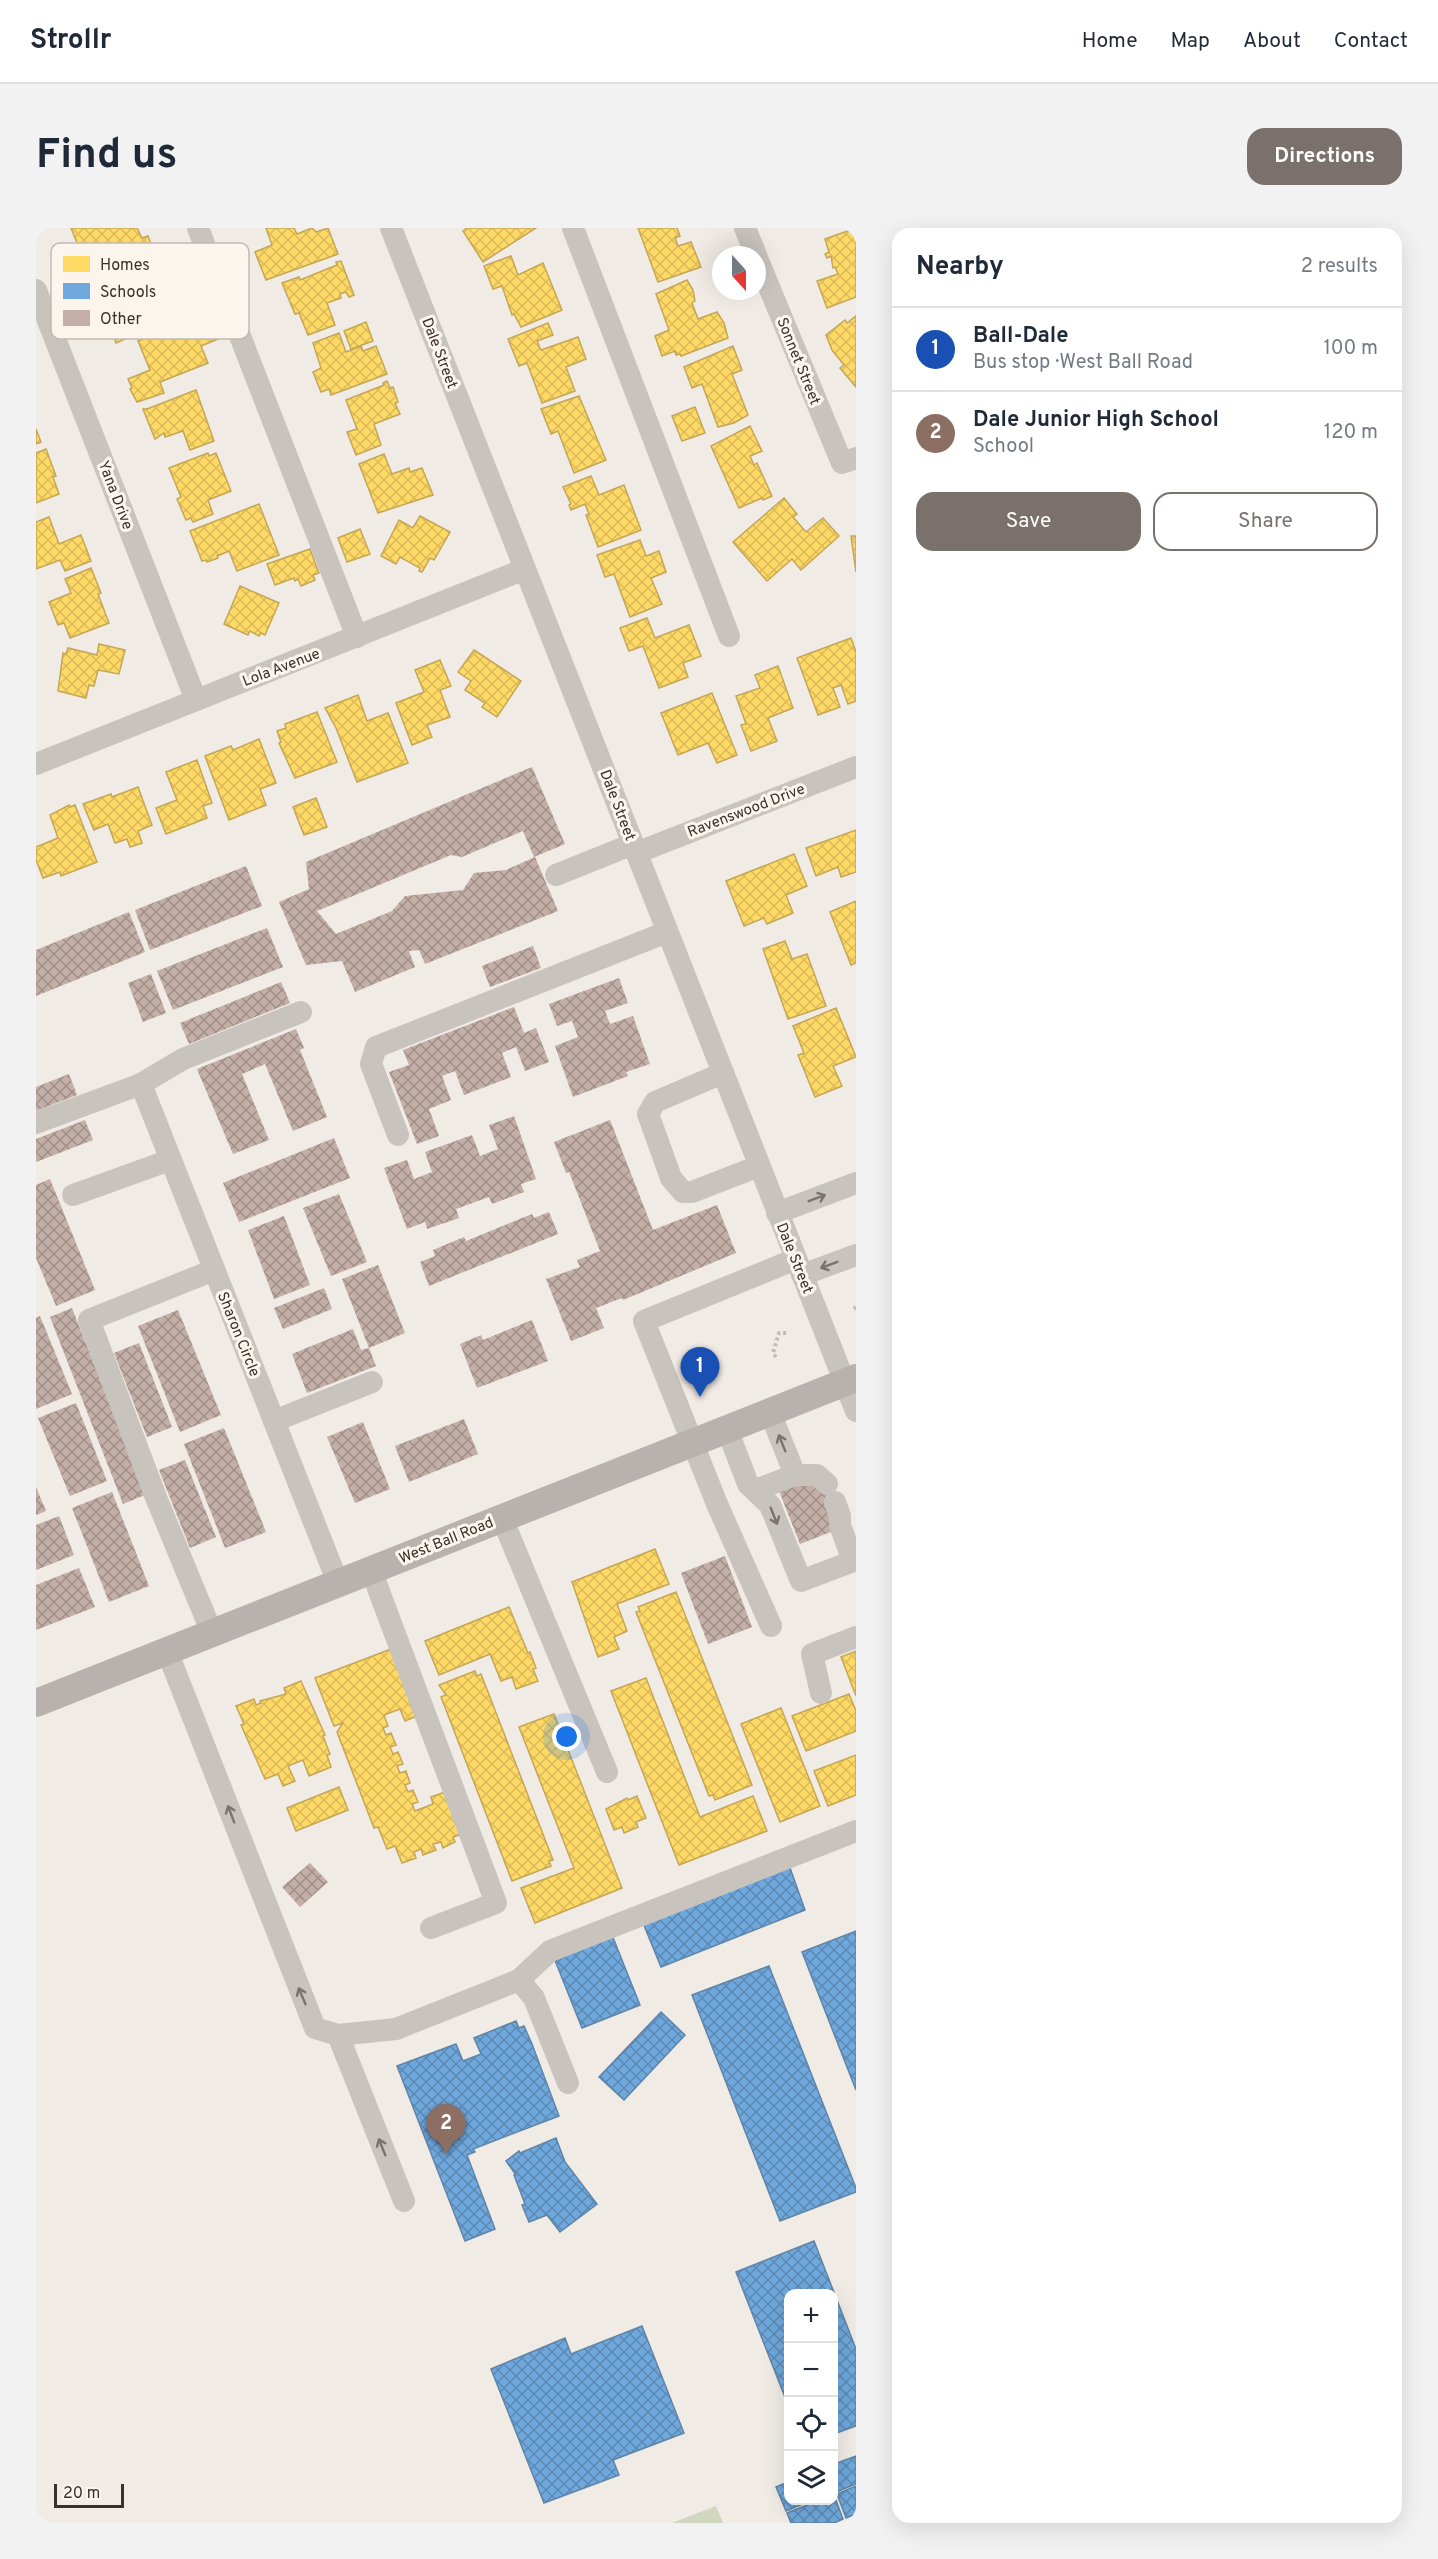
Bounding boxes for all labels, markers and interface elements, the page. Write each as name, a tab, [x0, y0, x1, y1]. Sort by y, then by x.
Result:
text: Strollr	[30, 23, 112, 59]
text: Home	[1082, 28, 1138, 55]
text: Map	[1171, 28, 1210, 55]
text: About	[1243, 28, 1301, 55]
text: Contact	[1334, 28, 1408, 55]
button: Directions	[1247, 128, 1402, 185]
text: Find us	[36, 130, 177, 183]
legend	[51, 243, 249, 339]
north arrow	[712, 246, 766, 300]
text: Nearby	[916, 251, 1004, 284]
text: 2 results	[1301, 254, 1378, 280]
text: Homes	[100, 256, 150, 276]
text: Schools	[100, 283, 156, 303]
text: Other	[100, 310, 142, 330]
street label: Dale Street	[416, 315, 461, 392]
street label: Sonnet Street	[771, 315, 824, 408]
text: Ball-Dale	[973, 323, 1069, 350]
text: 1	[932, 336, 940, 362]
text: 100 m	[1323, 336, 1378, 362]
text: Bus stop · West Ball Road	[973, 350, 1193, 376]
text: Dale Junior High School	[973, 407, 1219, 434]
text: 2	[929, 420, 942, 446]
text: 120 m	[1324, 420, 1378, 446]
text: School	[973, 434, 1034, 460]
street label: Yana Drive	[93, 458, 136, 533]
button: Save	[916, 492, 1141, 551]
button: Share	[1153, 492, 1378, 551]
street label: Lola Avenue	[240, 645, 323, 692]
street label: Dale Street	[594, 767, 639, 844]
street label: Ravenswood Drive	[685, 780, 808, 843]
one-way arrow	[807, 1191, 826, 1202]
street label: Dale Street	[771, 1220, 816, 1297]
one-way arrow	[820, 1260, 839, 1271]
street label: Sharon Circle	[212, 1289, 263, 1380]
pin: 1	[680, 1348, 720, 1397]
one-way arrow	[776, 1435, 787, 1453]
one-way arrow	[770, 1506, 781, 1524]
street label: West Ball Road	[397, 1514, 497, 1569]
your location	[552, 1722, 581, 1751]
one-way arrow	[225, 1805, 236, 1824]
one-way arrow	[296, 1987, 307, 2006]
pin: 2	[426, 2104, 466, 2154]
one-way arrow	[376, 2138, 387, 2156]
map controls	[784, 2289, 838, 2505]
button: +	[784, 2289, 838, 2343]
button: −	[784, 2343, 838, 2397]
button: locate	[784, 2397, 838, 2451]
button: layers	[784, 2451, 838, 2505]
scale bar	[54, 2481, 124, 2508]
text: 20 m	[63, 2484, 100, 2504]

